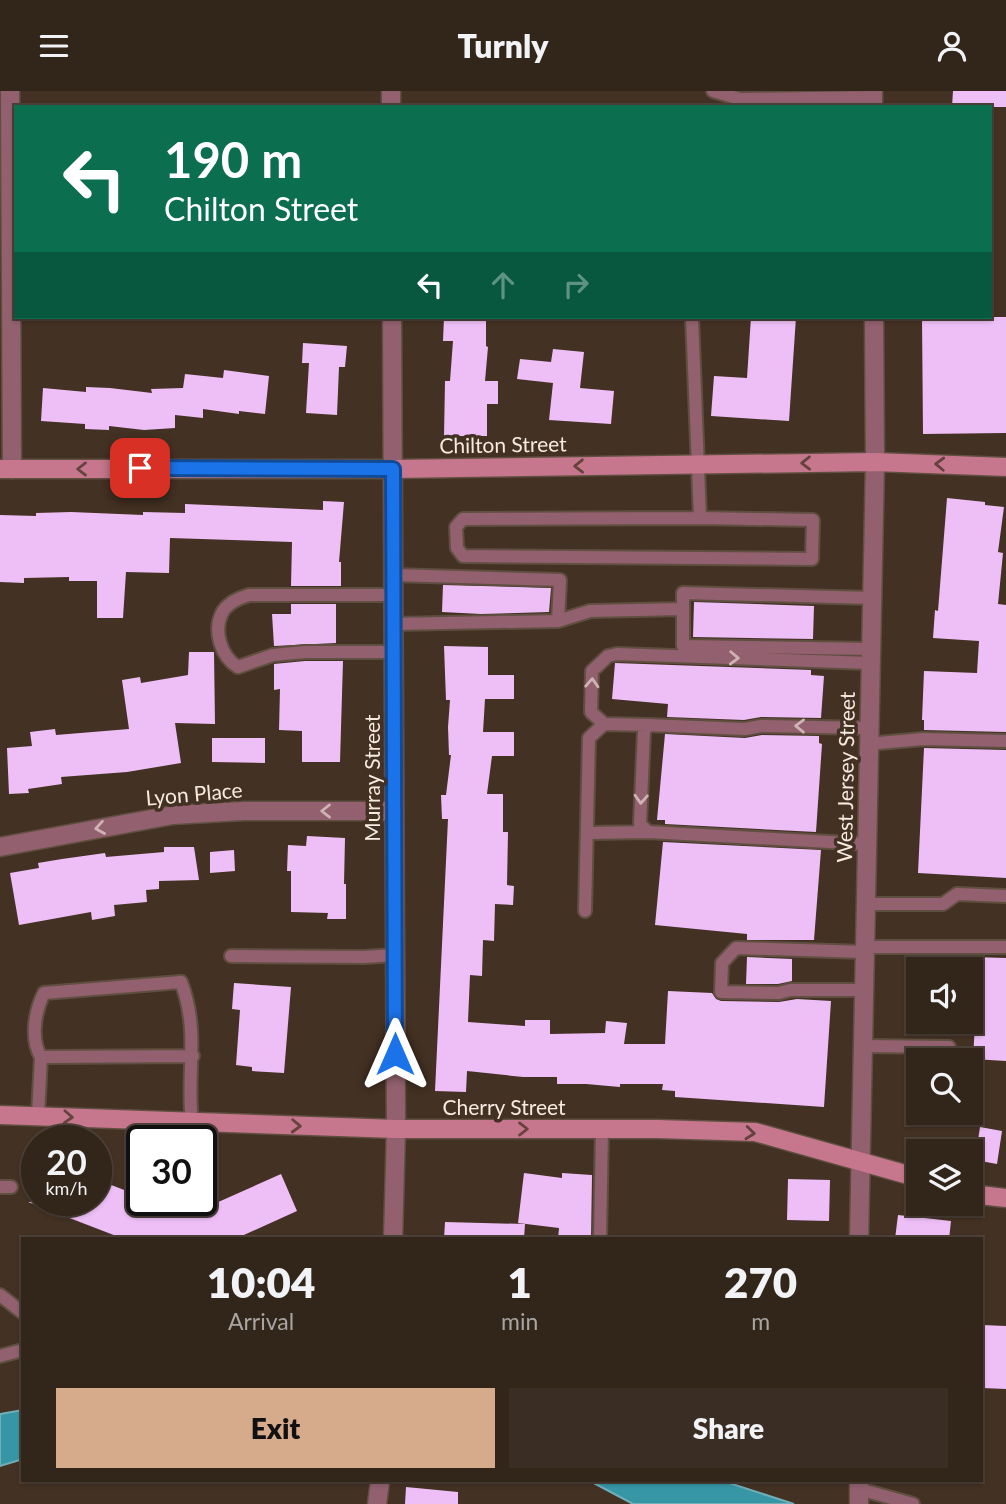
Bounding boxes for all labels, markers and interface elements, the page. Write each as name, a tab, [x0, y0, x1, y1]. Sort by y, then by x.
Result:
text: Turnly	[457, 26, 549, 65]
icon: menu	[35, 27, 73, 65]
icon: person	[933, 27, 971, 65]
text: 190 m	[164, 130, 302, 188]
icon: left	[49, 133, 140, 224]
text: Chilton Street	[164, 189, 358, 228]
icon: left	[411, 266, 449, 304]
icon: ahead	[484, 266, 522, 304]
icon: right	[557, 266, 595, 304]
street label: Chilton Street	[439, 430, 567, 458]
pin	[110, 438, 170, 498]
icon: arrive	[121, 449, 159, 487]
one-way arrow	[801, 455, 811, 471]
one-way arrow	[935, 457, 946, 472]
one-way arrow	[573, 458, 584, 474]
one-way arrow	[76, 461, 87, 477]
one-way arrow	[729, 651, 740, 666]
one-way arrow	[584, 677, 599, 688]
street label: West Jersey Street	[831, 691, 859, 863]
street label: Murray Street	[359, 714, 384, 842]
one-way arrow	[794, 719, 805, 734]
street label: Lyon Place	[144, 776, 244, 810]
one-way arrow	[633, 794, 648, 805]
one-way arrow	[320, 803, 331, 819]
one-way arrow	[94, 820, 106, 835]
map controls	[906, 957, 983, 1216]
button: sound	[906, 957, 983, 1034]
position arrow	[358, 1017, 432, 1091]
button: search	[906, 1048, 983, 1125]
street label: Cherry Street	[442, 1094, 566, 1119]
one-way arrow	[63, 1109, 74, 1124]
one-way arrow	[291, 1118, 301, 1134]
one-way arrow	[518, 1121, 529, 1137]
speed limit sign: 30	[126, 1125, 217, 1216]
one-way arrow	[745, 1125, 756, 1140]
button: layers	[906, 1139, 983, 1216]
text: 20	[46, 1140, 87, 1182]
text: km/h	[45, 1177, 88, 1199]
text: 10:04	[207, 1257, 315, 1307]
text: 1	[508, 1257, 532, 1307]
text: 270	[724, 1257, 797, 1307]
text: Arrival	[228, 1307, 294, 1335]
text: min	[501, 1307, 538, 1335]
text: m	[751, 1307, 770, 1335]
button: Exit	[56, 1388, 495, 1468]
button: Share	[509, 1388, 948, 1468]

